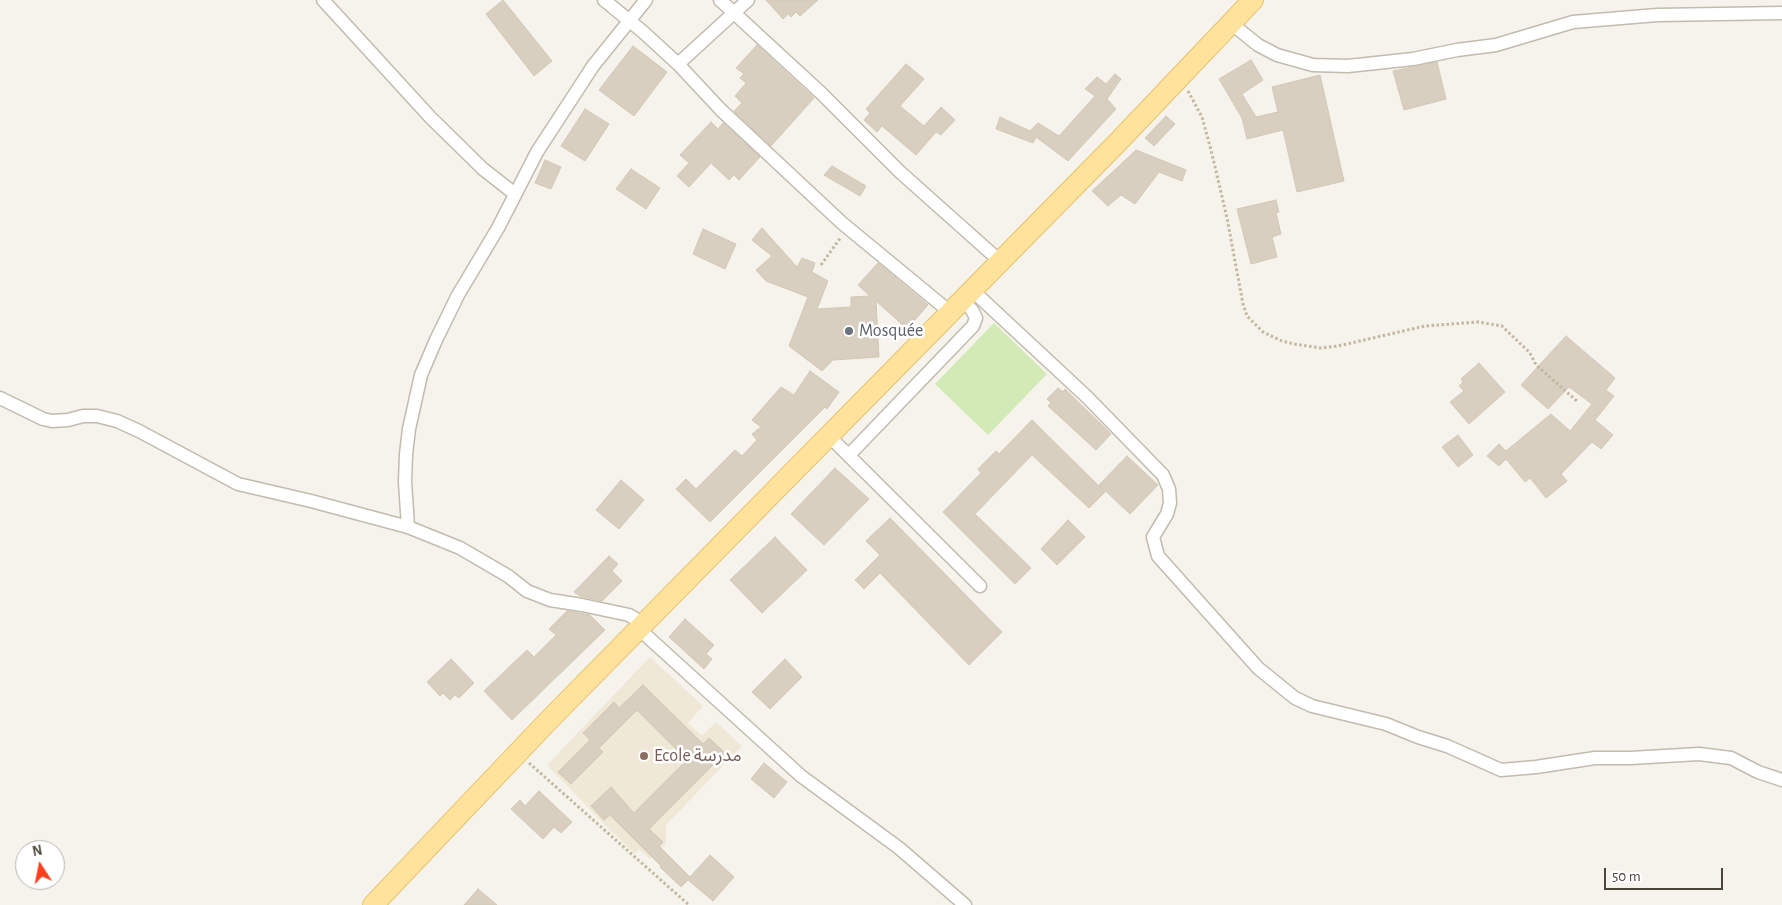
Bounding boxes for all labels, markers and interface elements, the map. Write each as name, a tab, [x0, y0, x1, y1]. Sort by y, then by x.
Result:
place label: Mosquée	[859, 320, 923, 342]
marker: Mosquée	[843, 325, 855, 337]
place label: Ecole مدرسة	[654, 745, 742, 767]
marker: Ecole مدرسة	[638, 750, 650, 762]
north arrow	[15, 840, 65, 890]
text: N	[31, 843, 43, 859]
scale bar	[1607, 858, 1726, 890]
text: 50 m	[1612, 869, 1641, 884]

